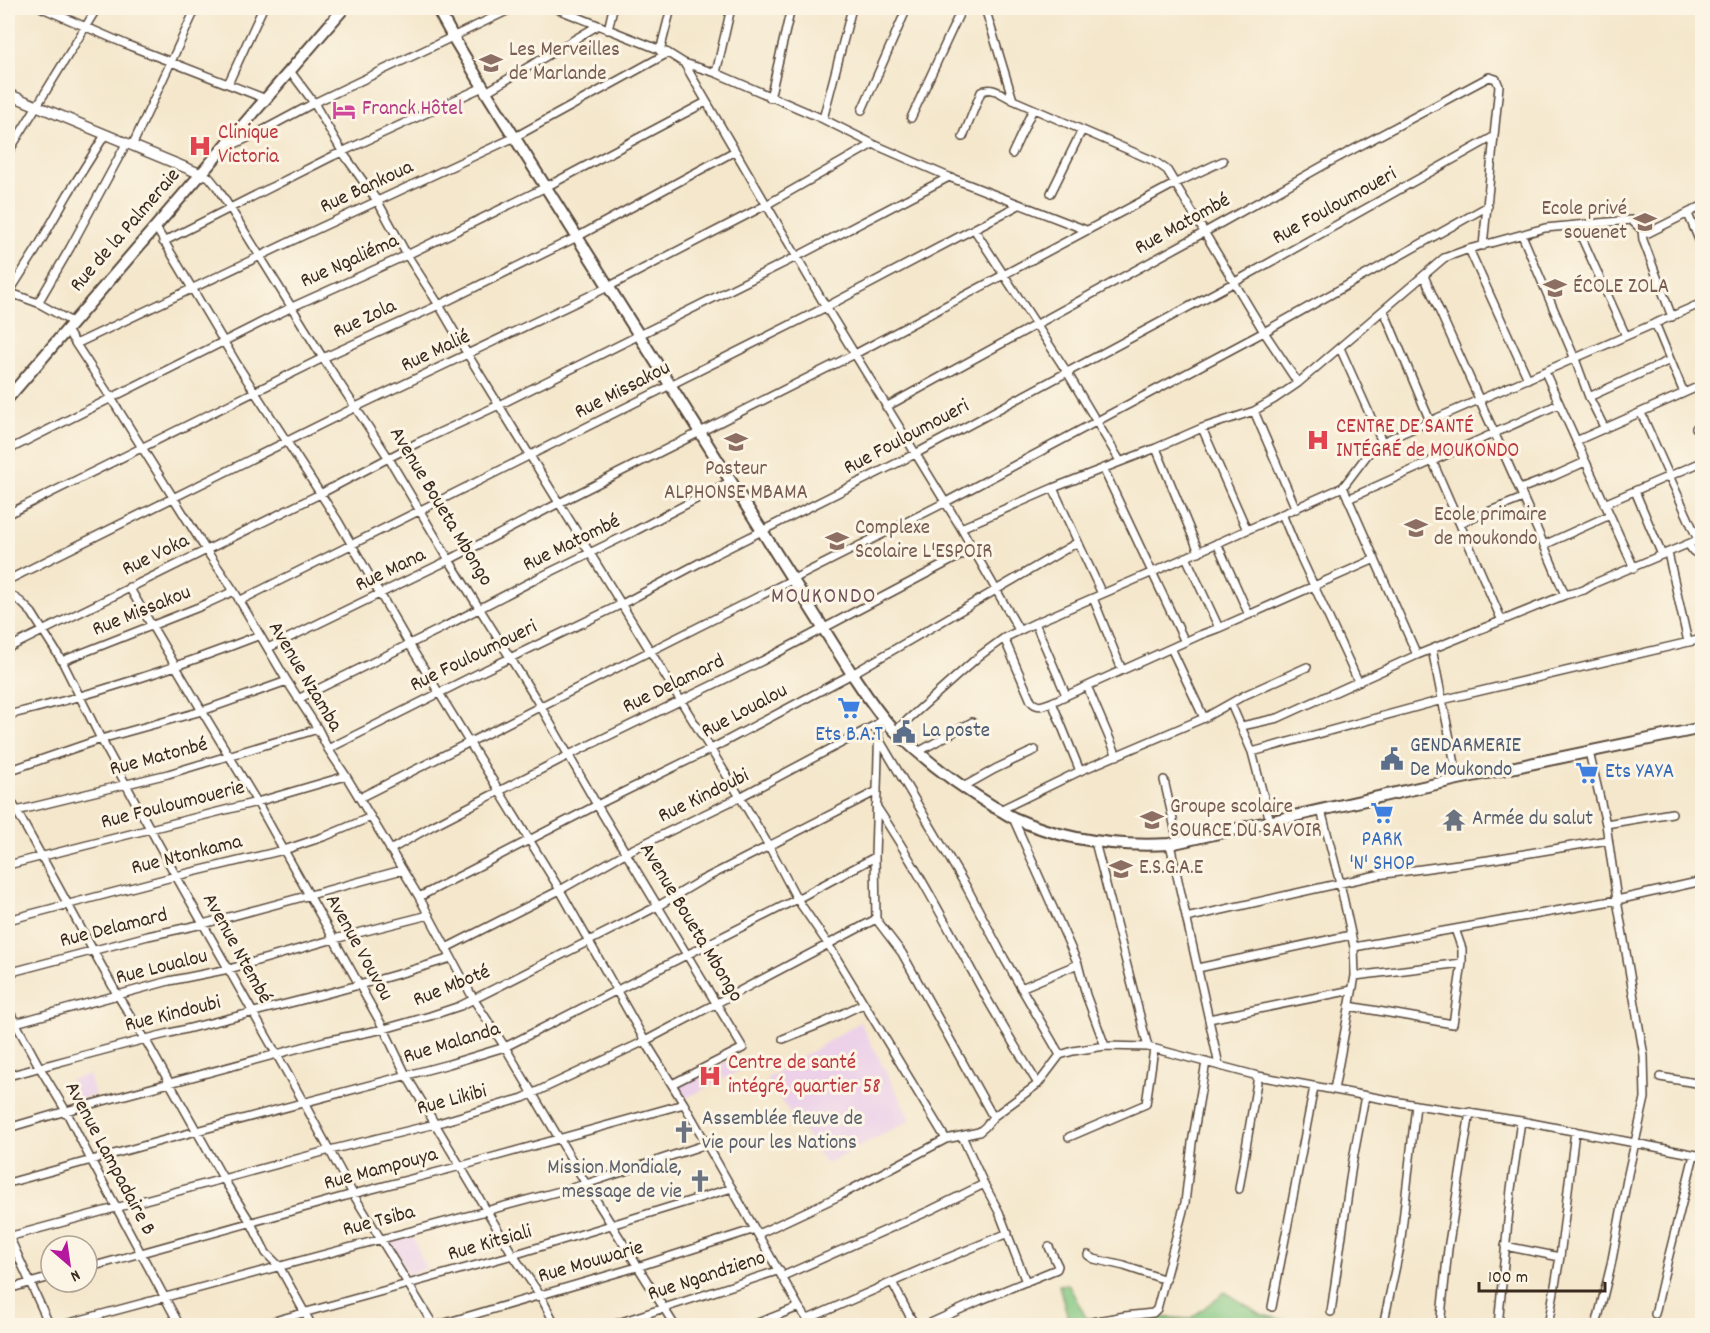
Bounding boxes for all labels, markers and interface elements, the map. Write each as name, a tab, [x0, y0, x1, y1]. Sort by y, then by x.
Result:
place label: Les Merveilles de Marlande	[509, 36, 620, 90]
school or university icon: Les Merveilles de Marlande	[478, 50, 504, 76]
place label: Franck Hôtel	[362, 95, 463, 125]
hotel icon: Franck Hôtel	[331, 97, 357, 123]
place label: Clinique Victoria	[218, 119, 280, 173]
hospital icon: Clinique Victoria	[187, 133, 213, 159]
street label: Rue Bankoua	[315, 153, 420, 223]
street label: Rue Fouloumoueri	[1267, 160, 1403, 254]
street label: Rue de la Palmeraie	[64, 162, 188, 300]
street label: Rue Matombé	[1130, 186, 1236, 264]
place label: Ecole privé souenet	[1542, 195, 1627, 249]
school or university icon: Ecole privé souenet	[1632, 209, 1658, 235]
street label: Rue Ngaliéma	[296, 226, 405, 297]
place label: ÉCOLE ZOLA	[1573, 273, 1669, 303]
school or university icon: ÉCOLE ZOLA	[1542, 275, 1568, 301]
street label: Rue Zola	[328, 292, 403, 348]
street label: Rue Malié	[396, 323, 476, 381]
street label: Rue Missakou	[570, 354, 676, 428]
street label: Rue Fouloumoueri	[839, 392, 975, 484]
place label: CENTRE DE SANTÉ INTÉGRÉ de MOUKONDO	[1336, 413, 1519, 467]
street label: Avenue Boueta Mbongo	[380, 422, 500, 592]
hospital icon: CENTRE DE SANTÉ INTÉGRÉ de MOUKONDO	[1305, 427, 1331, 453]
school or university icon: Pasteur ALPHONSE MBAMA	[723, 429, 749, 455]
place label: Pasteur ALPHONSE MBAMA	[664, 455, 808, 509]
place label: Ecole primaire de moukondo	[1434, 501, 1547, 555]
street label: Rue Matombé	[518, 507, 626, 581]
place label: Complexe Scolaire L'ESPOIR	[855, 514, 992, 568]
school or university icon: Ecole primaire de moukondo	[1403, 515, 1429, 541]
street label: Rue Voka	[117, 526, 196, 585]
school or university icon: Complexe Scolaire L'ESPOIR	[824, 528, 850, 554]
street label: Rue Mana	[351, 541, 432, 601]
street label: Rue Missakou	[88, 579, 196, 645]
district label: MOUKONDO	[771, 582, 877, 613]
street label: Rue Fouloumoueri	[405, 613, 543, 701]
street label: Avenue Nzamba	[259, 616, 349, 739]
street label: Rue Delamard	[618, 647, 730, 723]
street label: Rue Loualou	[697, 677, 793, 747]
supermarket icon: Ets B.A.T	[836, 695, 862, 721]
place label: La poste	[922, 717, 990, 747]
public building icon: La poste	[891, 719, 917, 745]
place label: Ets B.A.T	[815, 721, 883, 751]
street label: Rue Matonbé	[107, 731, 211, 785]
place label: GENDARMERIE De Moukondo	[1410, 732, 1522, 786]
public building icon: GENDARMERIE De Moukondo	[1379, 746, 1405, 772]
place label: Ets YAYA	[1605, 758, 1674, 788]
supermarket icon: Ets YAYA	[1574, 760, 1600, 786]
street label: Rue Kindoubi	[653, 762, 755, 832]
street label: Rue Fouloumouerie	[98, 774, 248, 838]
place label: Groupe scolaire SOURCE DU SAVOIR	[1170, 793, 1322, 847]
supermarket icon: PARK 'N' SHOP	[1369, 800, 1395, 826]
place label: Armée du salut	[1472, 805, 1593, 835]
school or university icon: Groupe scolaire SOURCE DU SAVOIR	[1139, 807, 1165, 833]
temple icon: Armée du salut	[1441, 807, 1467, 833]
place label: PARK 'N' SHOP	[1349, 826, 1415, 880]
street label: Rue Ntonkama	[128, 827, 247, 884]
street label: Avenue Boueta Mbongo	[630, 838, 750, 1008]
place label: E.S.G.A.E	[1139, 854, 1204, 884]
school or university icon: E.S.G.A.E	[1108, 856, 1134, 882]
street label: Avenue Ntembé	[193, 888, 279, 1010]
street label: Avenue Vouvou	[316, 889, 400, 1007]
street label: Rue Delamard	[57, 901, 171, 957]
street label: Rue Loualou	[113, 942, 211, 994]
street label: Rue Mboté	[409, 958, 495, 1016]
street label: Rue Kindoubi	[122, 989, 224, 1041]
street label: Rue Malanda	[400, 1015, 505, 1073]
place label: Centre de santé intégré, quartier 58	[728, 1049, 881, 1103]
hospital icon: Centre de santé intégré, quartier 58	[697, 1063, 723, 1089]
street label: Avenue Lampadaire B	[56, 1077, 162, 1241]
street label: Rue Likibi	[414, 1077, 490, 1125]
place label: Assemblée fleuve de vie pour les Nations	[702, 1105, 863, 1159]
church icon: Assemblée fleuve de vie pour les Nations	[671, 1119, 697, 1145]
street label: Rue Mampouya	[321, 1140, 442, 1200]
place label: Mission Mondiale, message de vie	[547, 1154, 682, 1208]
church icon: Mission Mondiale, message de vie	[687, 1168, 713, 1194]
street label: Rue Tsiba	[340, 1198, 419, 1246]
street label: Rue Kitsiali	[445, 1218, 536, 1270]
north arrow	[39, 1234, 99, 1294]
street label: Rue Mouwarie	[535, 1234, 647, 1292]
street label: Rue Ngandzieno	[644, 1244, 770, 1310]
scale bar	[1479, 1255, 1605, 1293]
text: N	[66, 1263, 84, 1287]
text: 100 m	[1488, 1266, 1528, 1291]

